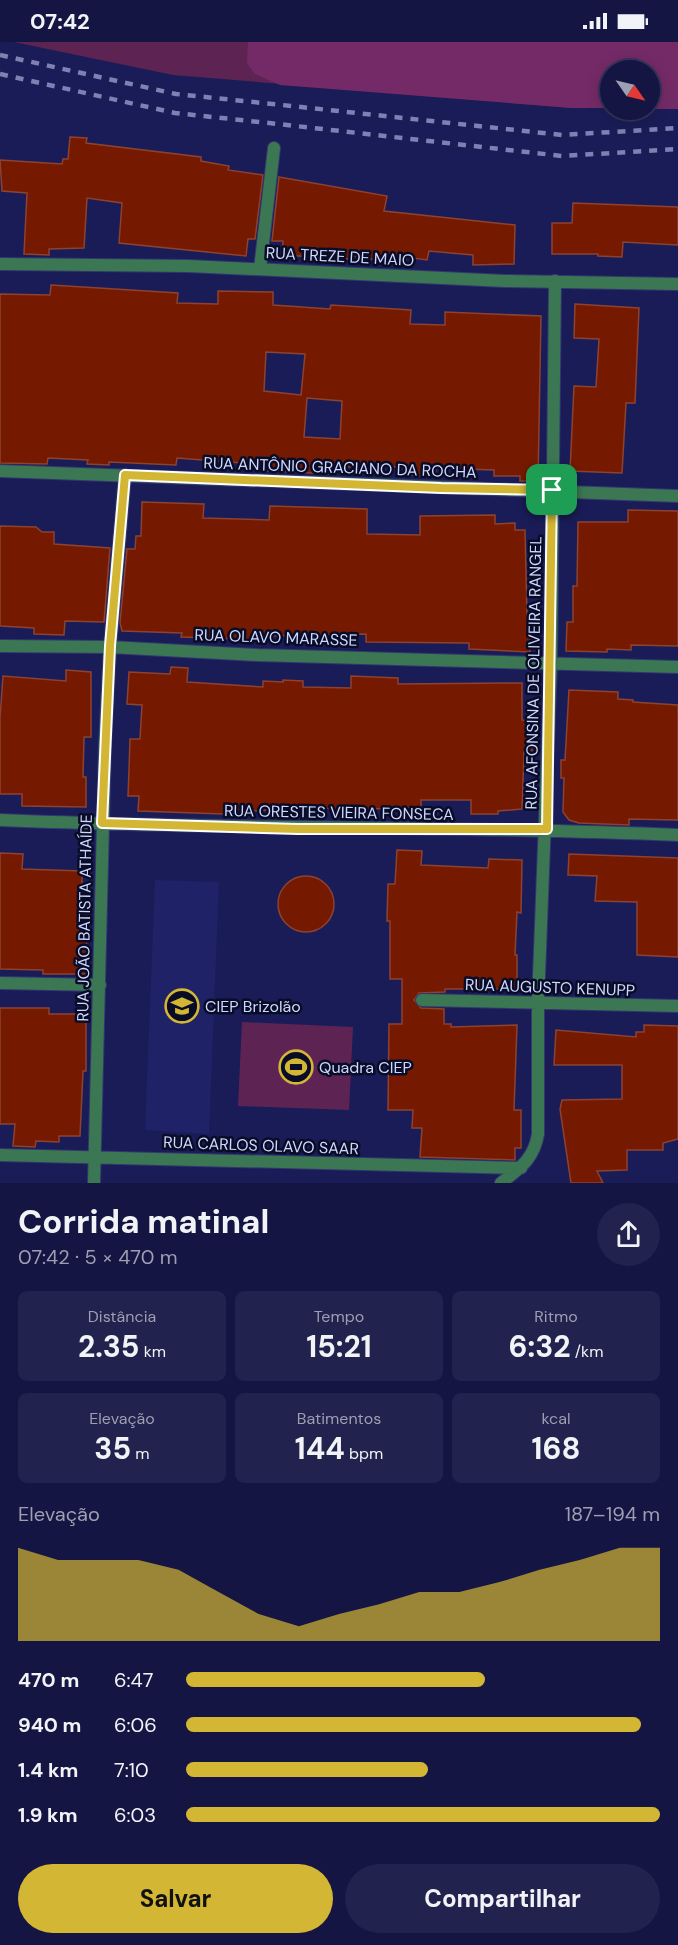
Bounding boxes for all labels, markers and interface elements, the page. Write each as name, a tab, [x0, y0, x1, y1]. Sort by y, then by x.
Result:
text: 07:42	[30, 7, 90, 36]
north arrow	[600, 60, 660, 120]
map controls	[600, 60, 660, 120]
street label: RUA TREZE DE MAIO	[265, 242, 415, 271]
street label: RUA ANTÔNIO GRACIANO DA ROCHA	[203, 452, 477, 483]
pin	[526, 464, 577, 515]
icon: arrive	[535, 473, 568, 506]
street label: RUA AFONSINA DE OLIVEIRA RANGEL	[521, 536, 546, 810]
street label: RUA OLAVO MARASSE	[194, 624, 358, 651]
street label: RUA ORESTES VIEIRA FONSECA	[224, 800, 454, 825]
street label: RUA JOÃO BATISTA ATHAÍDE	[72, 814, 97, 1022]
street label: RUA AUGUSTO KENUPP	[465, 974, 635, 1001]
school or university icon: CIEP Brizolão	[164, 988, 200, 1024]
place label: CIEP Brizolão	[205, 996, 301, 1017]
sports icon: Quadra CIEP	[278, 1049, 314, 1085]
place label: Quadra CIEP	[319, 1057, 412, 1078]
street label: RUA CARLOS OLAVO SAAR	[163, 1132, 359, 1159]
text: Corrida matinal	[18, 1200, 269, 1243]
button: share	[597, 1203, 660, 1266]
text: 07:42 · 5 × 470 m	[18, 1244, 178, 1270]
text: Distância	[88, 1306, 156, 1327]
text: Tempo	[314, 1306, 364, 1327]
text: Ritmo	[534, 1306, 578, 1327]
text: 2.35	[78, 1327, 140, 1366]
text: 15:21	[306, 1327, 372, 1366]
text: 6:32	[509, 1327, 571, 1366]
text: km	[140, 1341, 166, 1362]
text: /km	[571, 1341, 603, 1362]
text: Elevação	[89, 1408, 155, 1429]
text: Batimentos	[297, 1408, 381, 1429]
text: kcal	[542, 1408, 570, 1429]
text: 35	[94, 1429, 131, 1468]
text: 144	[295, 1429, 345, 1468]
text: 168	[532, 1429, 580, 1468]
text: m	[131, 1443, 150, 1464]
text: bpm	[345, 1443, 383, 1464]
text: Elevação	[18, 1501, 100, 1527]
text: 187–194 m	[565, 1501, 660, 1527]
text: 470 m	[18, 1667, 79, 1693]
text: 6:47	[114, 1667, 153, 1693]
text: 940 m	[18, 1712, 81, 1738]
text: 6:06	[114, 1712, 157, 1738]
text: 1.4 km	[18, 1757, 78, 1783]
text: 7:10	[114, 1757, 149, 1783]
text: 1.9 km	[18, 1802, 78, 1828]
text: 6:03	[114, 1802, 156, 1828]
button: Salvar	[18, 1864, 333, 1933]
button: Compartilhar	[345, 1864, 660, 1933]

